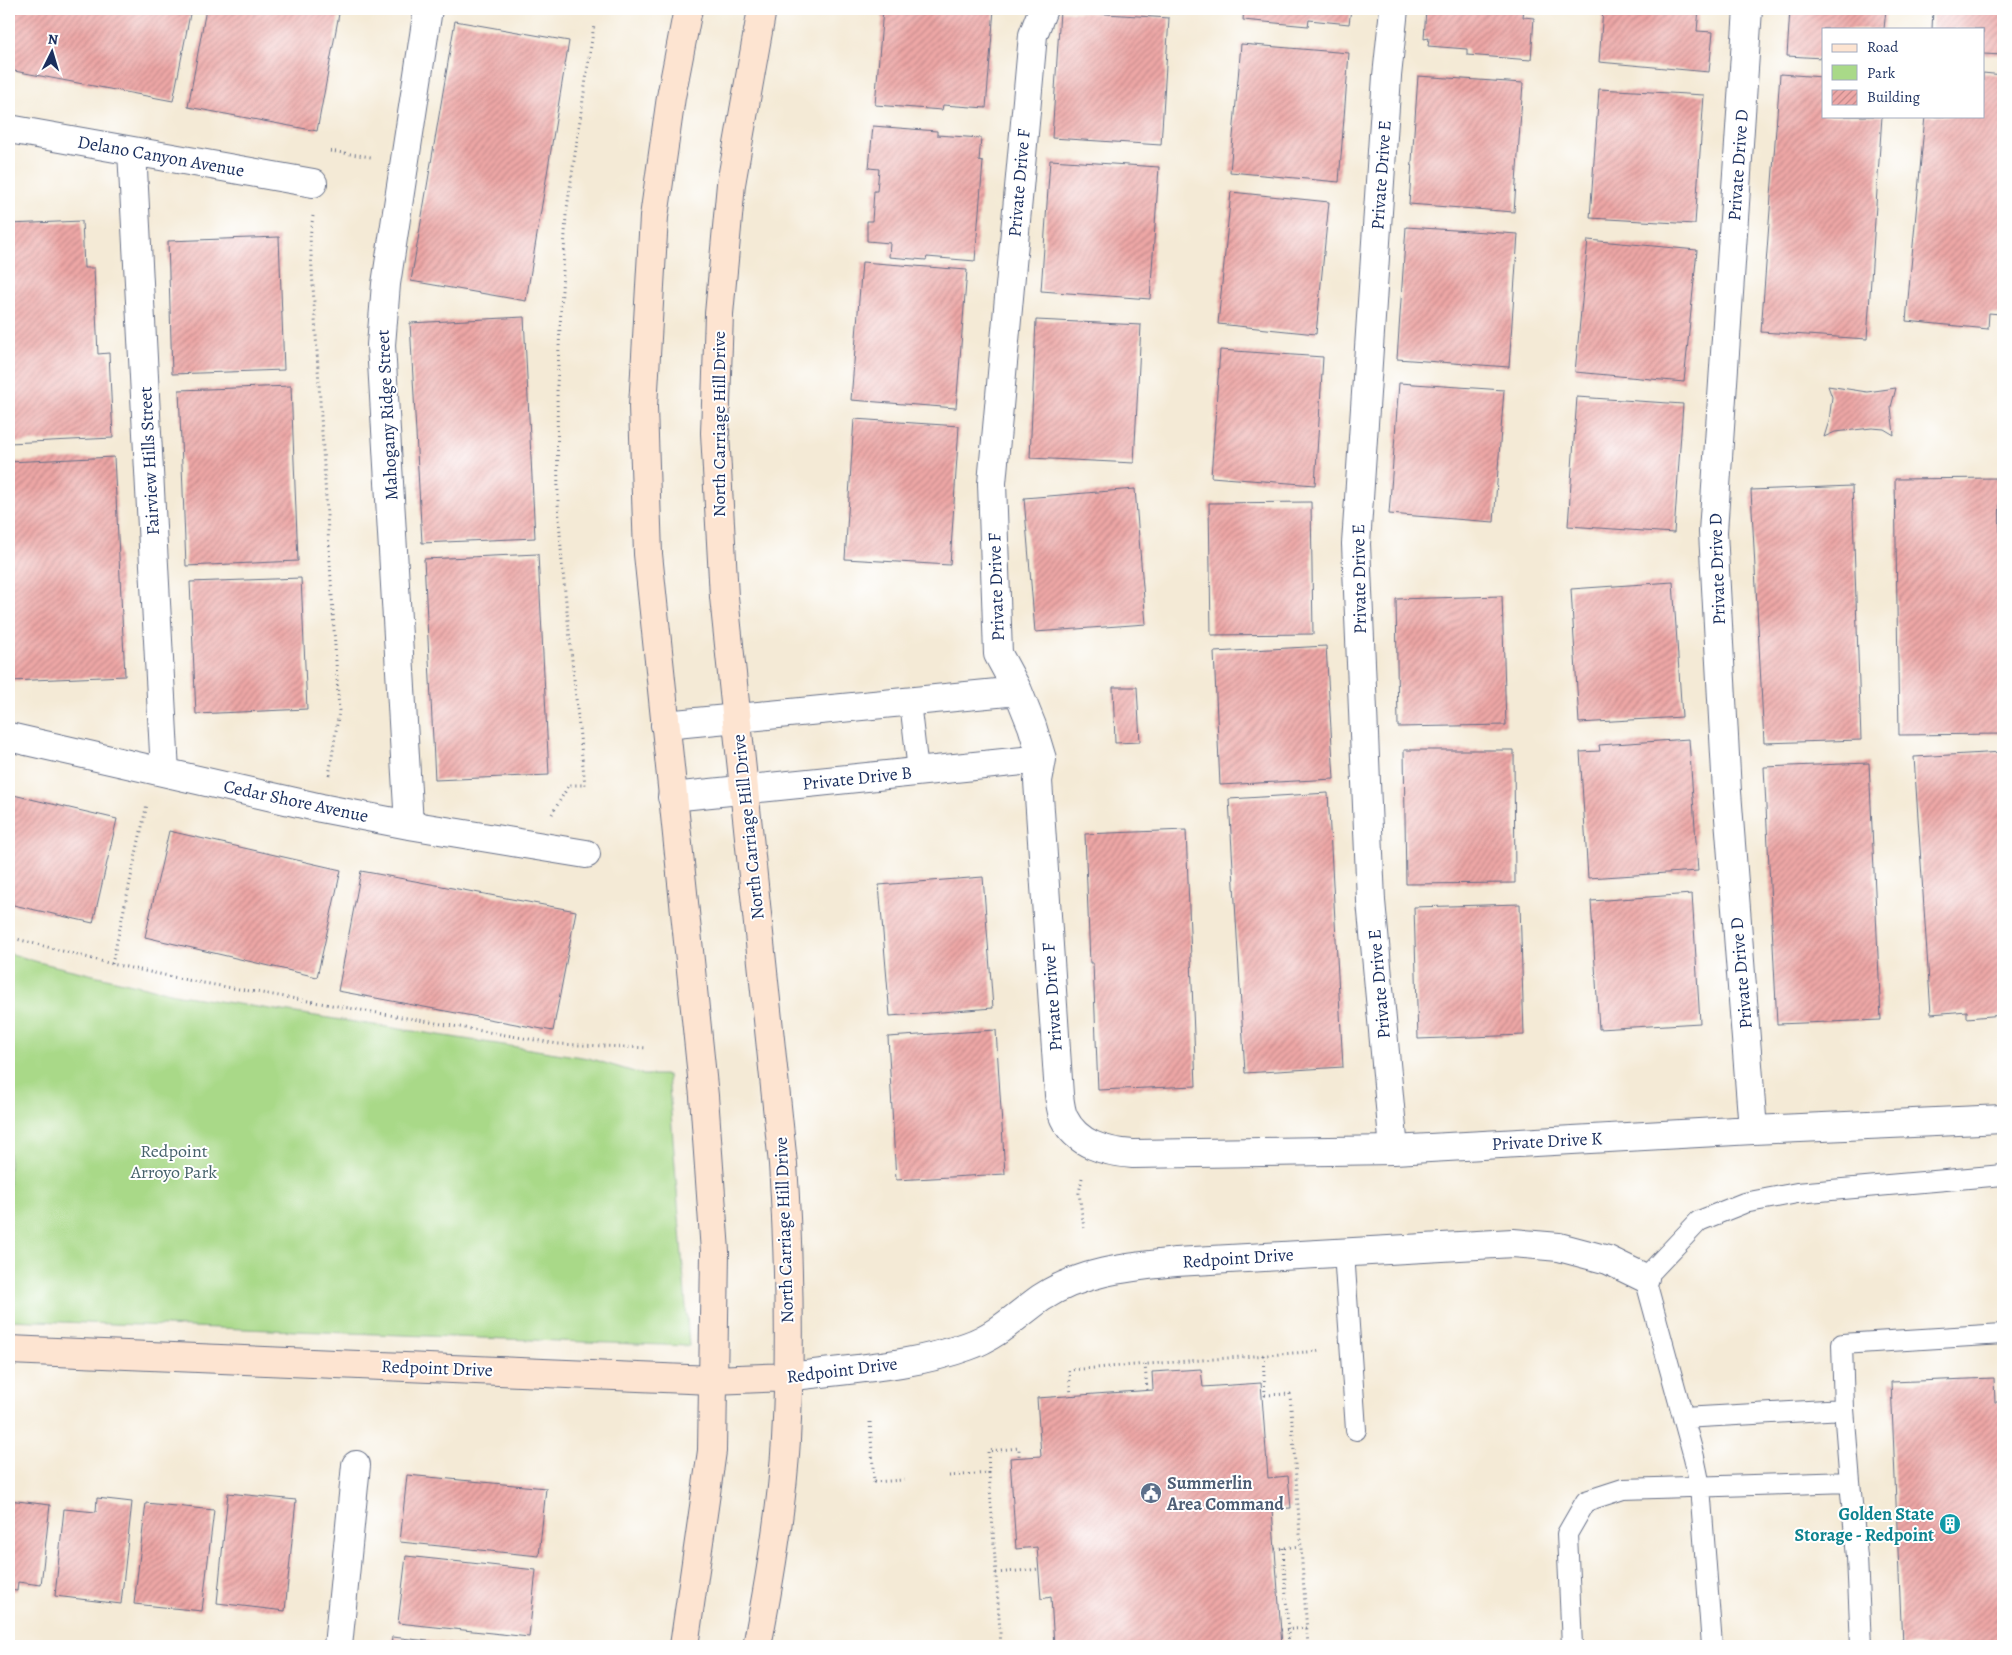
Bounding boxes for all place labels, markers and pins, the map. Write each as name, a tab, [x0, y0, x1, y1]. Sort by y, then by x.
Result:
place label: Summerlin Area Command	[1166, 1471, 1284, 1516]
public building icon: Summerlin Area Command	[1139, 1481, 1163, 1505]
place label: Golden State Storage - Redpoint	[1794, 1502, 1934, 1547]
building icon: Golden State Storage - Redpoint	[1938, 1512, 1962, 1536]

